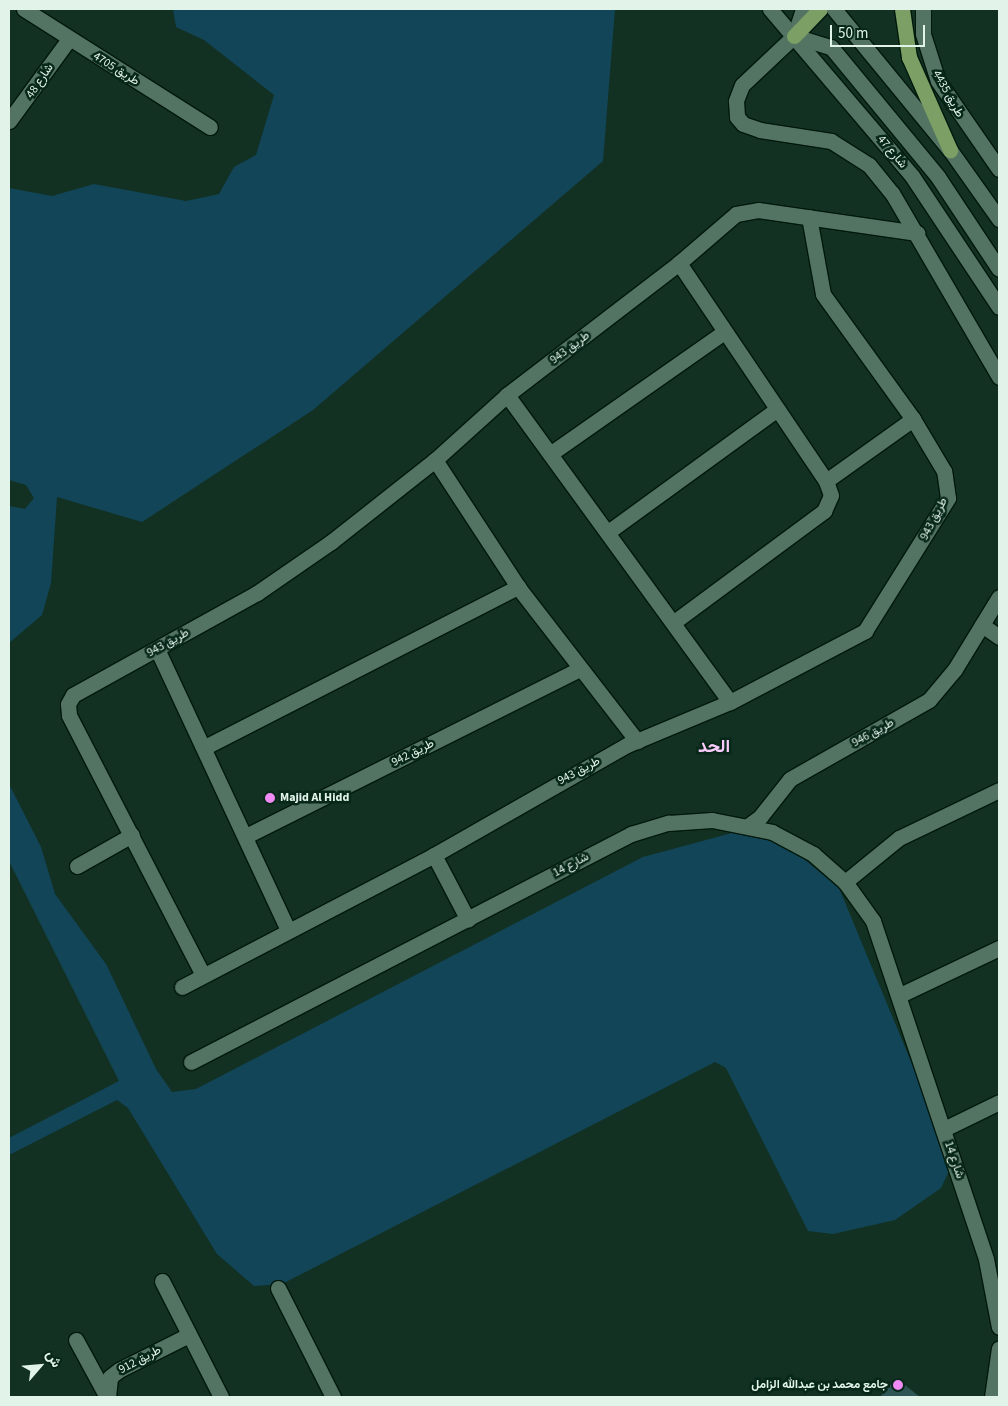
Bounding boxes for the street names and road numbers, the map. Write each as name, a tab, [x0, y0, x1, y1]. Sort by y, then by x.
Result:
street label: طريق 4705	[90, 49, 142, 89]
street label: شارع 48	[23, 61, 57, 101]
street label: طريق 4435	[929, 68, 967, 120]
street label: شارع 47	[874, 133, 910, 171]
street label: طريق 943	[547, 328, 593, 368]
street label: طريق 943	[917, 495, 951, 543]
street label: طريق 943	[145, 626, 191, 660]
street label: طريق 946	[850, 716, 896, 750]
street label: طريق 942	[389, 736, 437, 770]
street label: طريق 943	[555, 754, 603, 788]
street label: شارع 14	[551, 850, 591, 880]
street label: شارع 14	[941, 1139, 967, 1181]
street label: طريق 912	[116, 1343, 164, 1377]

